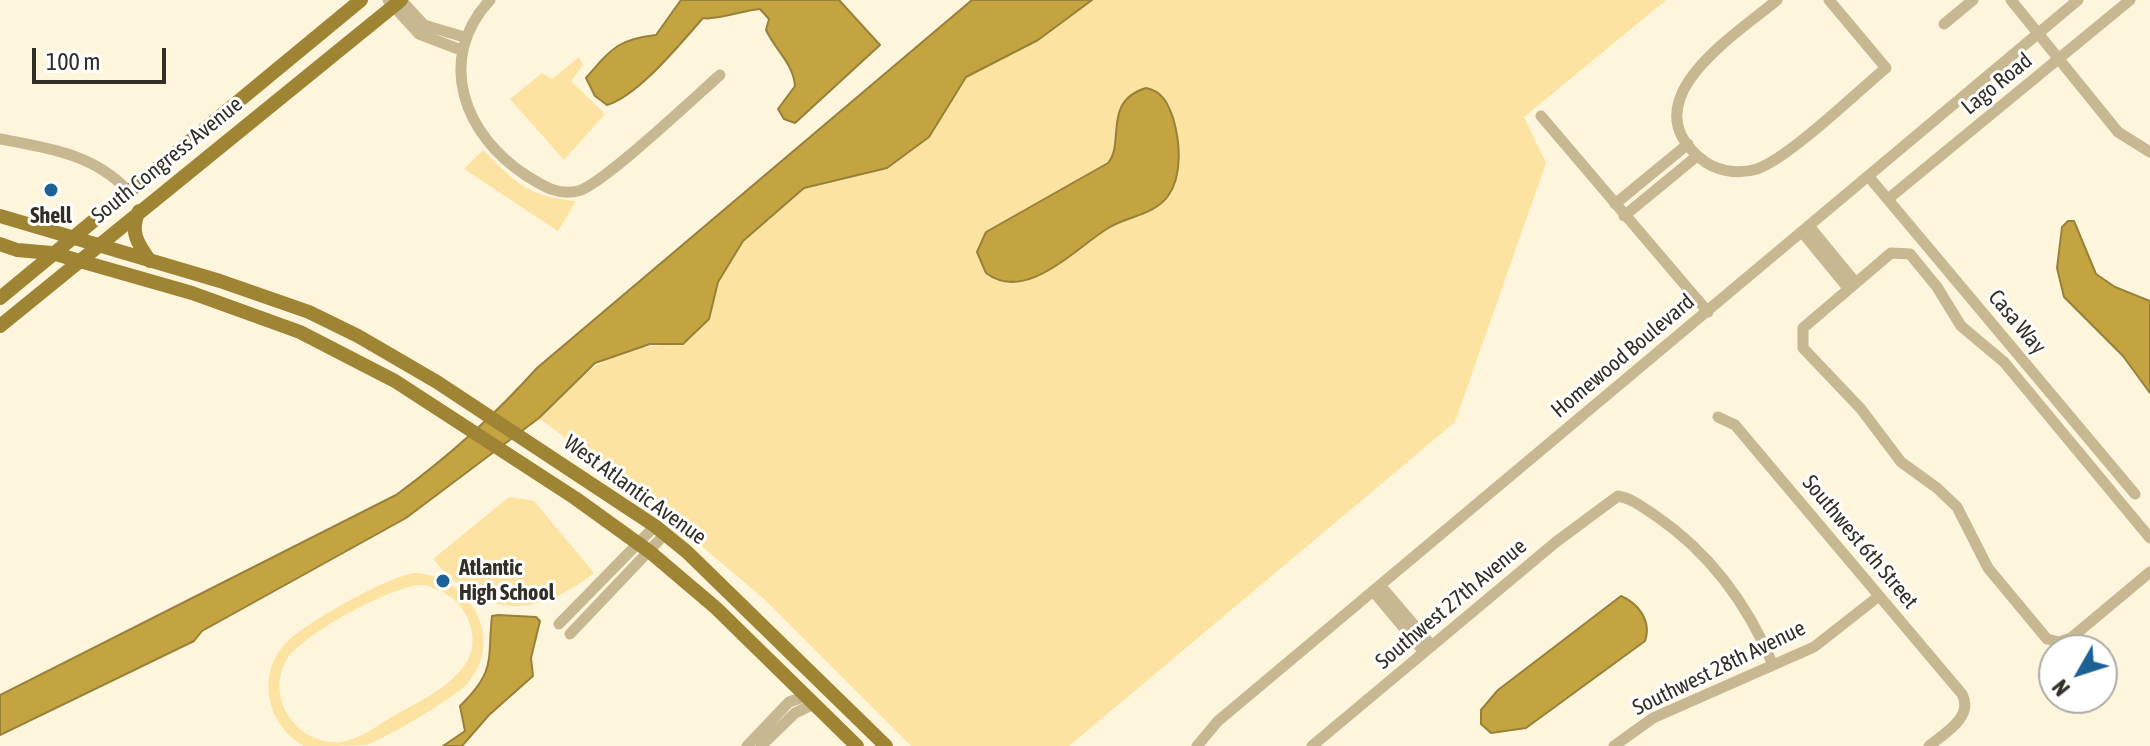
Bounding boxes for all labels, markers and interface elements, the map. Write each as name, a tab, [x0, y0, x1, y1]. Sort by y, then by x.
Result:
scale bar	[36, 32, 170, 82]
text: 100 m	[46, 48, 100, 75]
street label: Lago Road	[1956, 48, 2038, 120]
street label: South Congress Avenue	[86, 91, 248, 229]
marker: Shell	[42, 181, 60, 199]
place label: Shell	[30, 203, 72, 229]
street label: Casa Way	[1983, 285, 2051, 359]
street label: Homewood Boulevard	[1546, 289, 1700, 423]
street label: West Atlantic Avenue	[559, 429, 711, 551]
street label: Southwest 6th Street	[1797, 470, 1923, 614]
street label: Southwest 27th Avenue	[1370, 533, 1532, 675]
place label: Atlantic High School	[459, 555, 555, 606]
marker: Atlantic High School	[434, 572, 452, 590]
street label: Southwest 28th Avenue	[1628, 615, 1810, 721]
north arrow	[2038, 634, 2118, 714]
text: N	[2047, 675, 2075, 701]

